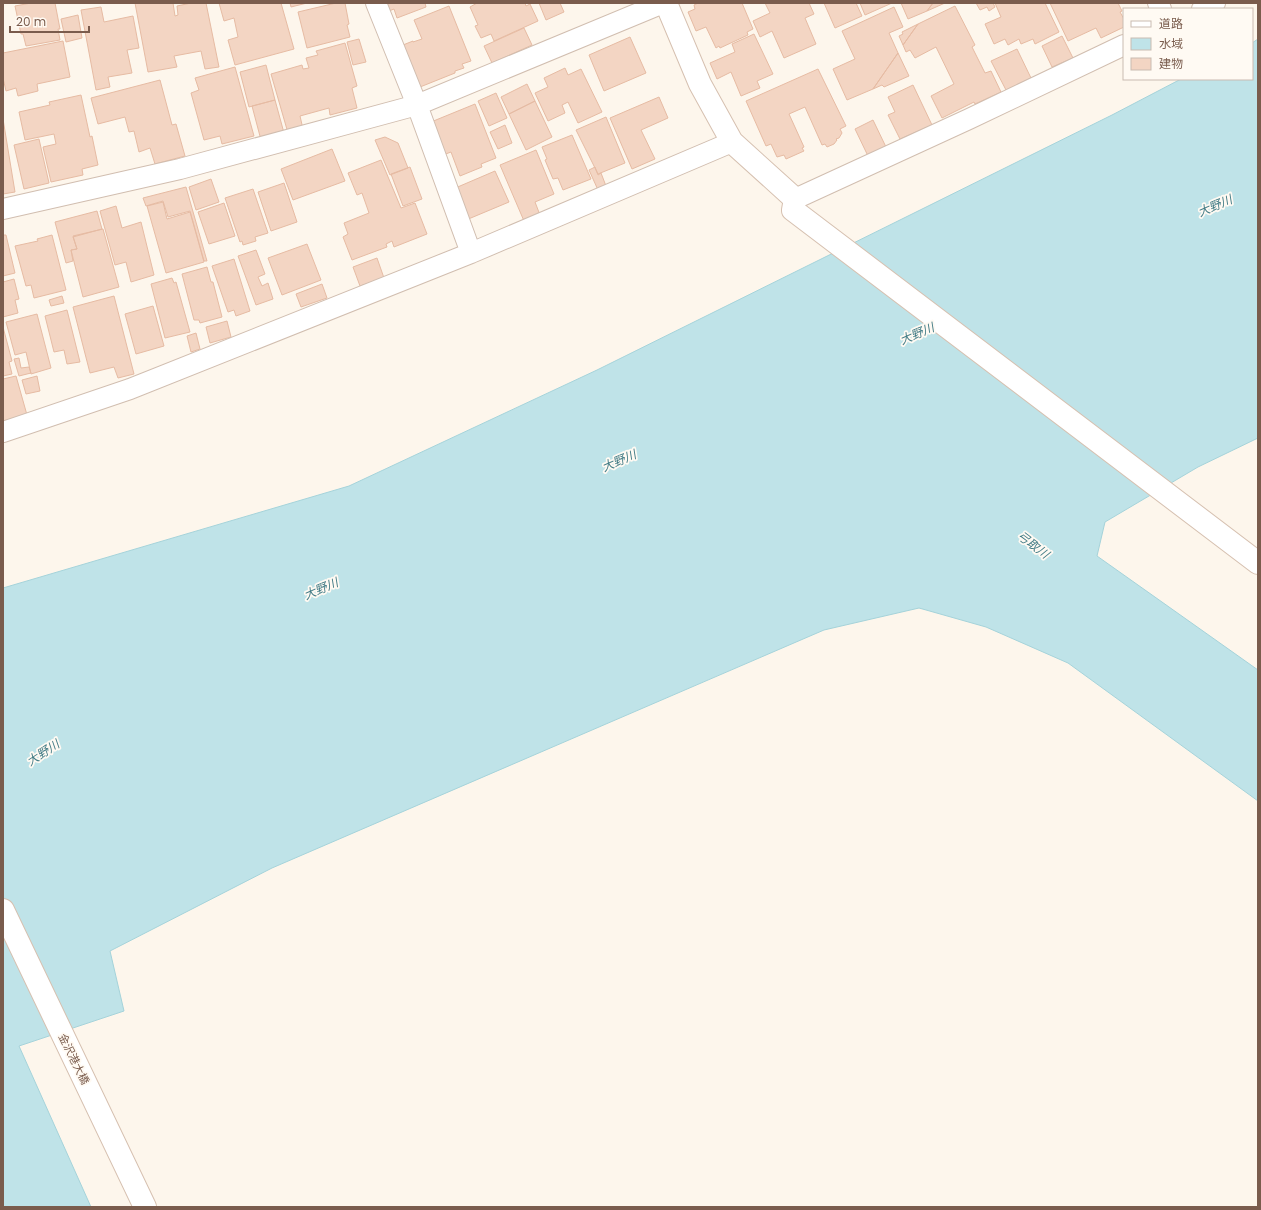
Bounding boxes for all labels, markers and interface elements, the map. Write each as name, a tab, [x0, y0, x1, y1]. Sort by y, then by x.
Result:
scale bar	[10, 8, 89, 34]
legend	[1123, 8, 1253, 80]
text: 20 m	[16, 13, 46, 30]
text: 道路	[1159, 15, 1183, 32]
text: 水域	[1159, 35, 1183, 52]
text: 建物	[1159, 55, 1183, 72]
water label: 大野川	[1195, 190, 1237, 220]
water label: 大野川	[897, 318, 939, 348]
water label: 大野川	[599, 445, 641, 475]
water label: 弓取川	[1014, 527, 1054, 563]
water label: 大野川	[301, 573, 343, 603]
water label: 大野川	[23, 735, 64, 770]
street label: 金沢港大橋	[55, 1031, 93, 1087]

